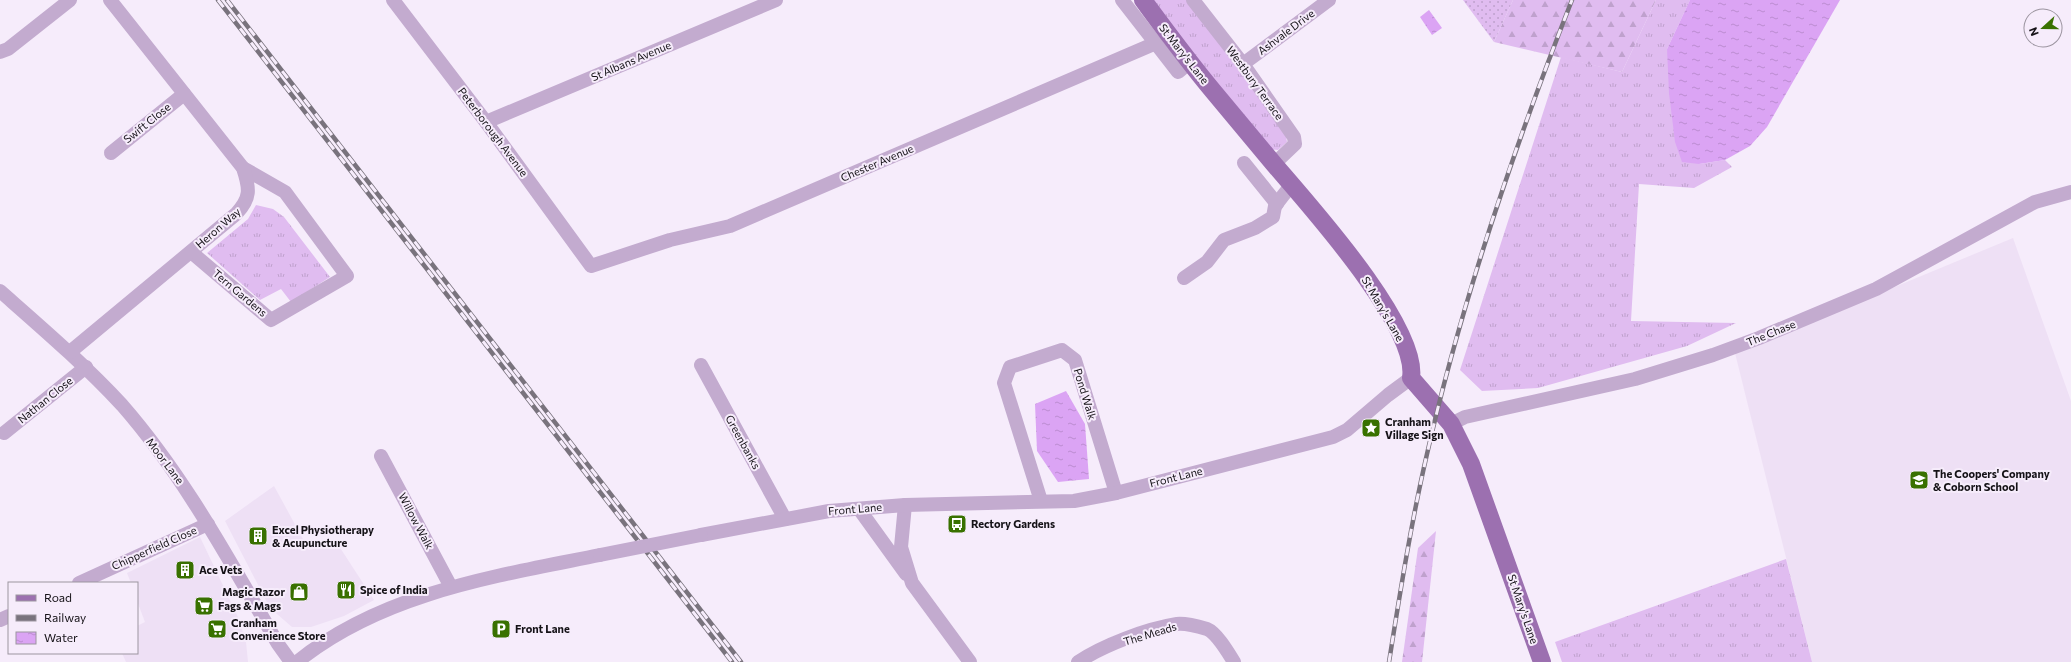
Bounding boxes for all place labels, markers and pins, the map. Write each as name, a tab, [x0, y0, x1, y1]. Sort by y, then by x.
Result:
place label: Cranham Village Sign	[1385, 415, 1444, 441]
place icon: Cranham Village Sign	[1360, 417, 1382, 439]
place label: The Coopers' Company & Coborn School	[1933, 467, 2050, 493]
school or university icon: The Coopers' Company & Coborn School	[1908, 469, 1930, 491]
bus stop icon: Rectory Gardens	[946, 513, 968, 535]
place label: Rectory Gardens	[971, 517, 1055, 530]
place label: Excel Physiotherapy & Acupuncture	[272, 523, 374, 549]
building icon: Excel Physiotherapy & Acupuncture	[247, 525, 269, 547]
building icon: Ace Vets	[174, 559, 196, 581]
place label: Ace Vets	[199, 563, 242, 576]
restaurant icon: Spice of India	[335, 579, 357, 601]
shop icon: Magic Razor	[288, 581, 310, 603]
place label: Spice of India	[360, 583, 428, 596]
place label: Magic Razor	[222, 585, 285, 598]
supermarket icon: Fags & Mags	[193, 595, 215, 617]
place label: Fags & Mags	[218, 599, 281, 612]
place label: Cranham Convenience Store	[231, 616, 326, 642]
supermarket icon: Cranham Convenience Store	[206, 618, 228, 640]
parking icon: Front Lane	[490, 618, 512, 640]
place label: Front Lane	[515, 622, 570, 635]

